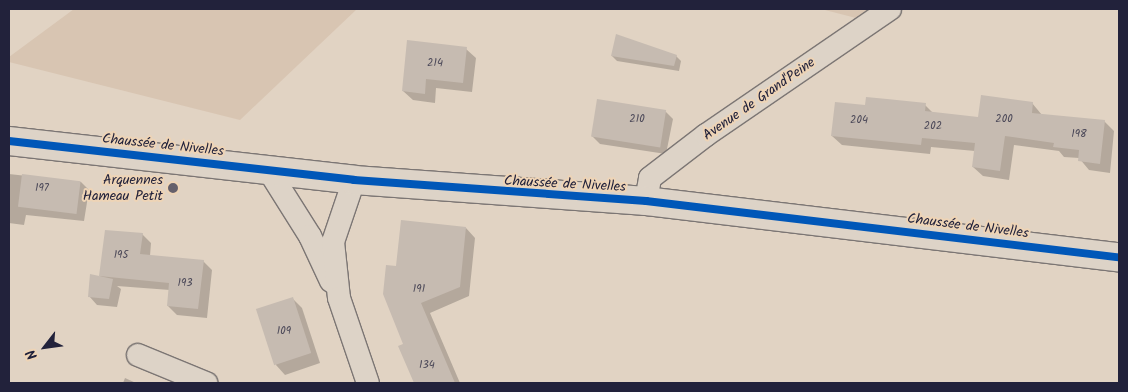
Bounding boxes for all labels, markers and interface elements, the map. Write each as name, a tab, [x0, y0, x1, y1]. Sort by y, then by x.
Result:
street label: Avenue de Grand'Peine	[700, 54, 818, 144]
house number: 214	[427, 56, 443, 70]
house number: 210	[629, 112, 645, 126]
house number: 200	[995, 112, 1013, 126]
house number: 204	[850, 113, 868, 127]
house number: 202	[924, 119, 942, 133]
house number: 198	[1071, 127, 1087, 141]
street label: Chaussée de Nivelles	[101, 130, 225, 160]
place label: Arquennes Hameau Petit	[83, 172, 163, 204]
street label: Chaussée de Nivelles	[504, 172, 626, 196]
house number: 197	[35, 181, 49, 195]
marker: Arquennes Hameau Petit	[167, 182, 179, 194]
street label: Chaussée de Nivelles	[906, 210, 1030, 242]
house number: 195	[114, 248, 128, 262]
house number: 193	[177, 276, 193, 290]
house number: 191	[413, 282, 425, 296]
north arrow	[20, 322, 70, 372]
house number: 109	[277, 324, 291, 338]
text: N	[20, 345, 44, 364]
house number: 134	[419, 358, 435, 372]

